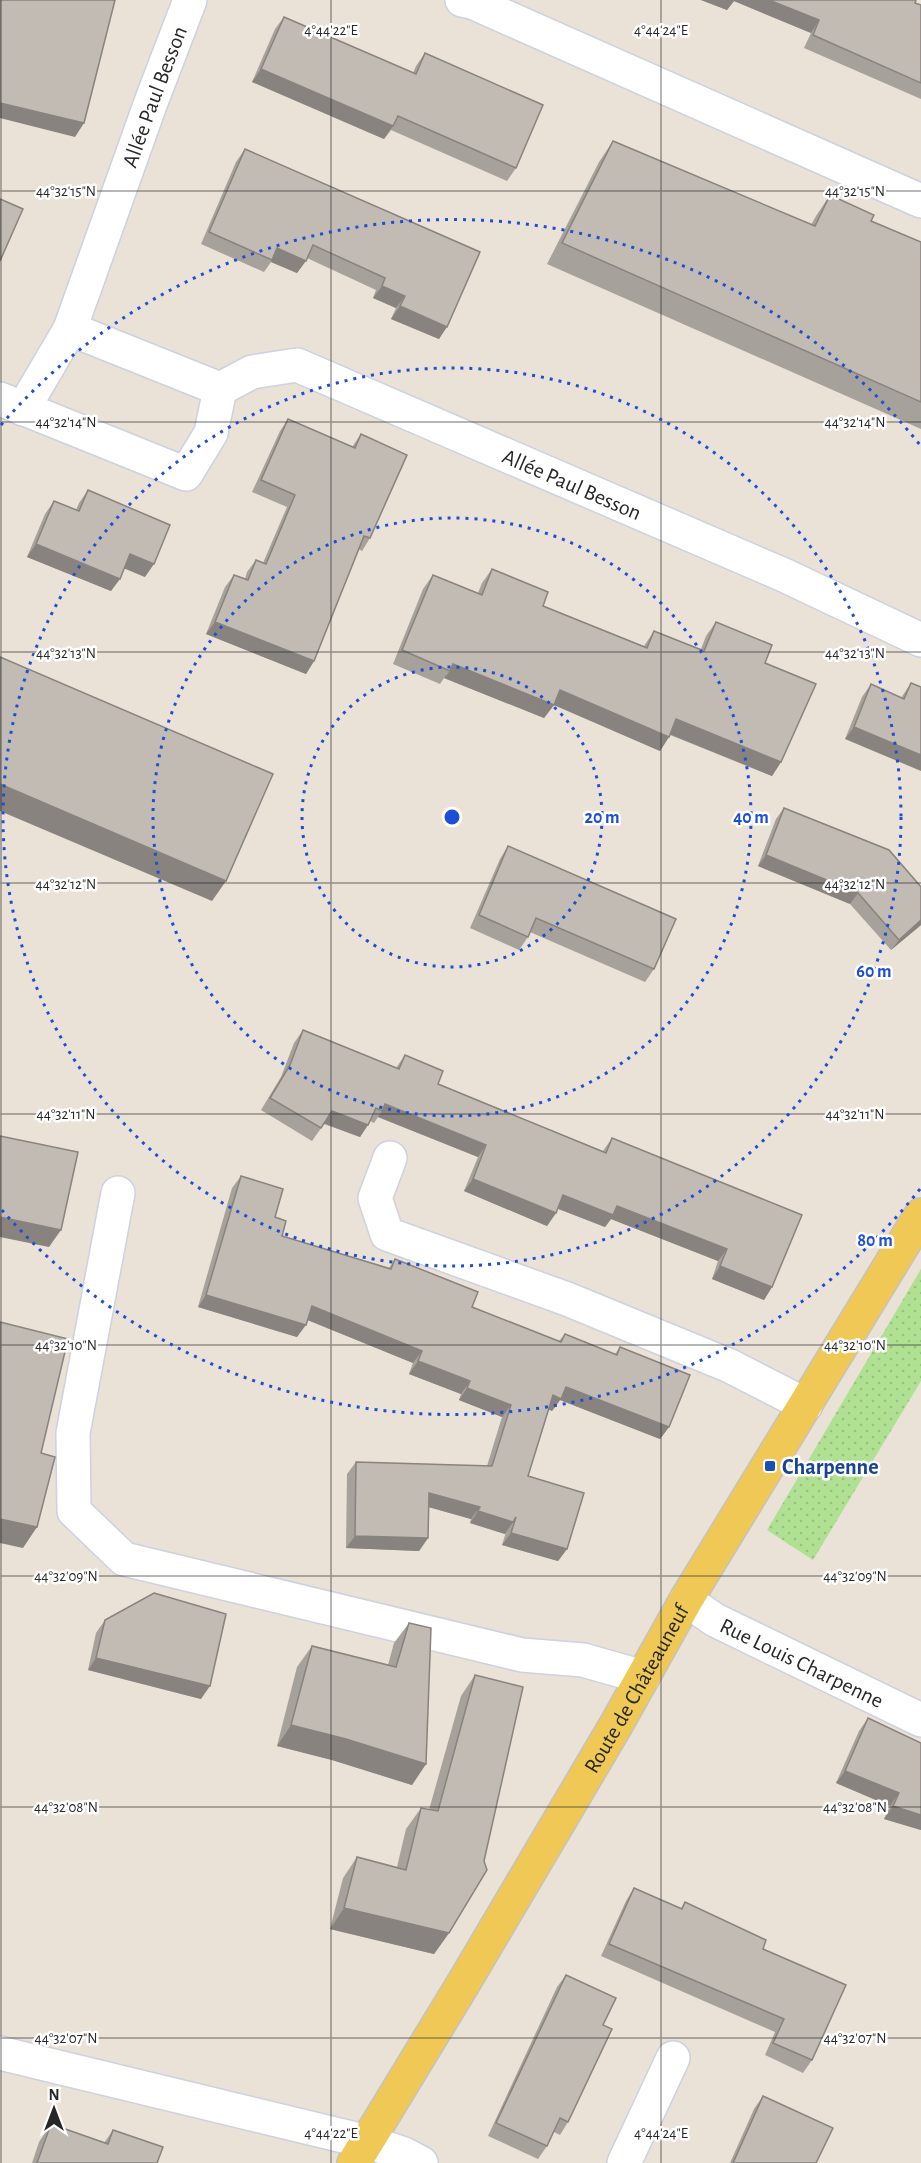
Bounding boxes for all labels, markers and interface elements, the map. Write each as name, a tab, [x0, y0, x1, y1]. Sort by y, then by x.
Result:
street label: Allée Paul Besson	[119, 23, 191, 170]
text: 4°44'22"E	[304, 23, 358, 38]
text: 4°44'24"E	[634, 23, 688, 38]
text: 44°32'15"N	[36, 184, 96, 199]
text: 44°32'15"N	[825, 184, 885, 199]
text: 44°32'14"N	[35, 415, 97, 430]
text: 44°32'14"N	[824, 415, 886, 430]
street label: Allée Paul Besson	[499, 445, 645, 524]
text: 44°32'13"N	[36, 646, 96, 661]
text: 44°32'13"N	[825, 646, 885, 661]
centre of rings	[442, 807, 462, 827]
text: 20 m	[584, 809, 620, 827]
text: 40 m	[733, 809, 769, 827]
text: 44°32'12"N	[36, 877, 96, 892]
text: 44°32'12"N	[825, 877, 885, 892]
text: 60 m	[856, 963, 892, 981]
text: 44°32'11"N	[36, 1107, 96, 1122]
text: 44°32'11"N	[825, 1107, 885, 1122]
text: 80 m	[857, 1232, 893, 1250]
text: 44°32'10"N	[35, 1338, 97, 1353]
text: 44°32'10"N	[824, 1338, 886, 1353]
place label: Charpenne	[782, 1456, 879, 1478]
marker: Charpenne	[763, 1459, 777, 1473]
text: 44°32'09"N	[34, 1569, 98, 1584]
text: 44°32'09"N	[823, 1569, 887, 1584]
street label: Route de Châteauneuf	[580, 1600, 694, 1777]
street label: Rue Louis Charpenne	[716, 1614, 887, 1712]
text: 44°32'08"N	[34, 1800, 98, 1815]
text: 44°32'08"N	[823, 1800, 887, 1815]
text: 44°32'07"N	[35, 2031, 97, 2046]
text: 44°32'07"N	[824, 2031, 886, 2046]
north arrow	[24, 2079, 84, 2139]
text: N	[48, 2087, 60, 2103]
text: 4°44'22"E	[304, 2126, 358, 2141]
text: 4°44'24"E	[634, 2126, 688, 2141]

